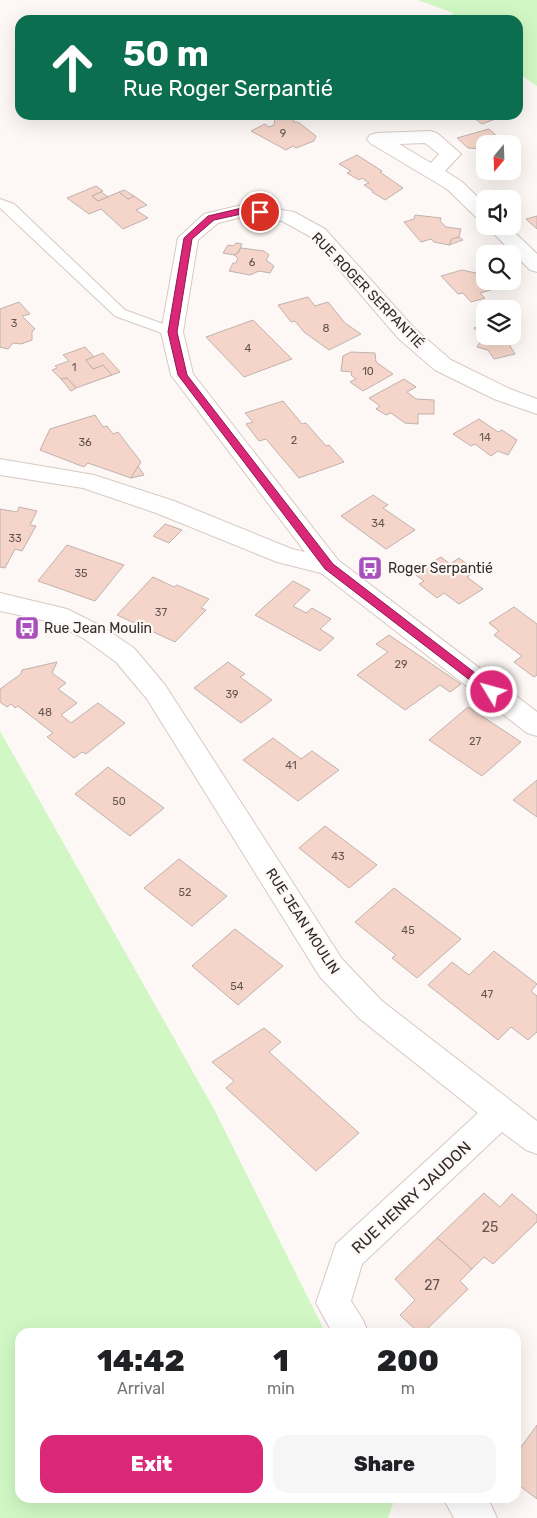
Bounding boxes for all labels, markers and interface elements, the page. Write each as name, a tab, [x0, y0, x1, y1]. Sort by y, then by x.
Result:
text: 50 m	[123, 33, 209, 75]
icon: ahead	[40, 35, 105, 100]
text: Rue Roger Serpantié	[123, 75, 333, 102]
house number: 9	[280, 127, 286, 140]
north arrow	[476, 135, 521, 180]
map controls	[476, 135, 521, 345]
button: sound	[476, 190, 521, 235]
pin	[239, 191, 281, 233]
icon: arrive	[246, 198, 274, 226]
street label: RUE ROGER SERPANTIÉ	[308, 228, 428, 352]
button: search	[476, 245, 521, 290]
house number: 6	[249, 256, 256, 269]
button: layers	[476, 300, 521, 345]
house number: 3	[11, 317, 18, 330]
house number: 8	[323, 322, 330, 335]
house number: 4	[245, 342, 252, 355]
house number: 1	[72, 361, 76, 374]
house number: 10	[362, 365, 374, 378]
house number: 14	[479, 431, 491, 444]
house number: 2	[291, 434, 297, 447]
house number: 36	[78, 436, 92, 449]
house number: 34	[371, 517, 385, 530]
house number: 33	[8, 532, 22, 545]
bus stop icon: Roger Serpantié	[357, 555, 383, 581]
place label: Roger Serpantié	[388, 560, 493, 577]
house number: 35	[74, 567, 88, 580]
house number: 37	[155, 606, 167, 619]
bus stop icon: Rue Jean Moulin	[14, 615, 40, 641]
place label: Rue Jean Moulin	[44, 620, 152, 637]
house number: 29	[395, 658, 407, 671]
position arrow	[465, 665, 517, 717]
house number: 39	[225, 688, 239, 701]
house number: 48	[38, 706, 52, 719]
house number: 27	[469, 735, 481, 748]
house number: 41	[285, 759, 297, 772]
house number: 50	[112, 795, 126, 808]
house number: 43	[331, 850, 345, 863]
street label: RUE JEAN MOULIN	[262, 865, 343, 977]
house number: 52	[179, 886, 192, 899]
house number: 45	[401, 924, 415, 937]
house number: 54	[230, 980, 244, 993]
house number: 47	[481, 988, 493, 1001]
street label: RUE HENRY JAUDON	[348, 1137, 475, 1258]
house number: 25	[482, 1219, 498, 1236]
house number: 27	[424, 1277, 440, 1294]
text: 14:42	[97, 1343, 185, 1379]
text: 1	[273, 1343, 289, 1379]
text: 200	[377, 1343, 439, 1379]
text: Arrival	[117, 1379, 165, 1398]
text: min	[267, 1379, 295, 1398]
text: m	[401, 1379, 415, 1398]
button: Exit	[40, 1435, 263, 1493]
button: Share	[273, 1435, 496, 1493]

